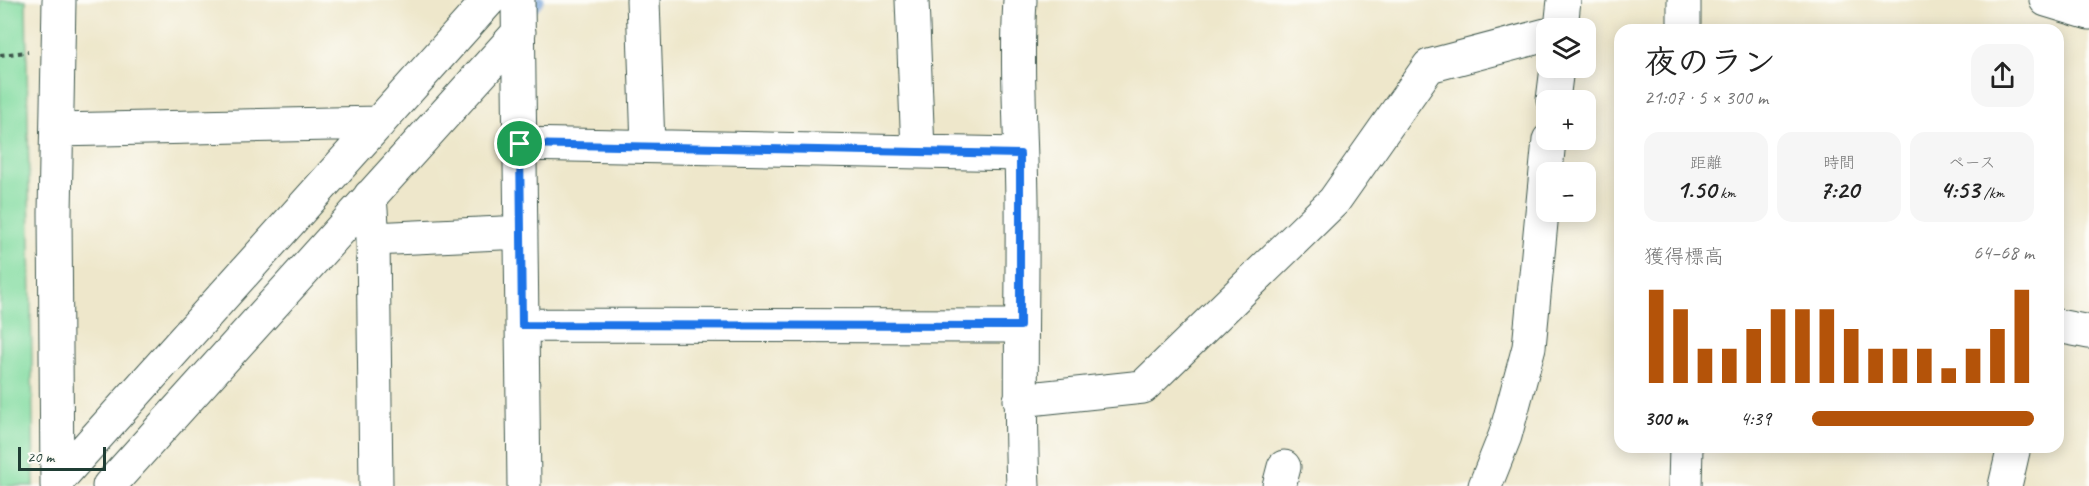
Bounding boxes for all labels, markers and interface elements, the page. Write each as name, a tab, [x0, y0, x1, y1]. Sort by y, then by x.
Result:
map controls	[1536, 18, 1596, 222]
button: layers	[1536, 18, 1596, 78]
text: 夜のラン	[1644, 41, 1776, 83]
button: share	[1971, 44, 2034, 107]
text: 21:07 · 5 × 300 m	[1644, 85, 1768, 110]
button: +	[1536, 90, 1596, 150]
pin	[494, 118, 545, 169]
icon: arrive	[503, 127, 536, 160]
text: 距離	[1690, 153, 1722, 173]
text: 時間	[1823, 153, 1855, 173]
text: ペース	[1948, 153, 1996, 173]
button: −	[1536, 162, 1596, 222]
text: 1.50	[1676, 173, 1716, 206]
text: 7:20	[1819, 173, 1859, 206]
text: 4:53	[1940, 173, 1980, 206]
text: km	[1716, 183, 1736, 203]
text: /km	[1980, 183, 2004, 203]
text: 64–68 m	[1973, 240, 2034, 265]
text: 獲得標高	[1644, 244, 1724, 269]
text: 300 m	[1644, 406, 1687, 431]
text: 4:39	[1740, 406, 1771, 431]
scale bar	[18, 444, 106, 472]
text: 20 m	[27, 447, 54, 467]

